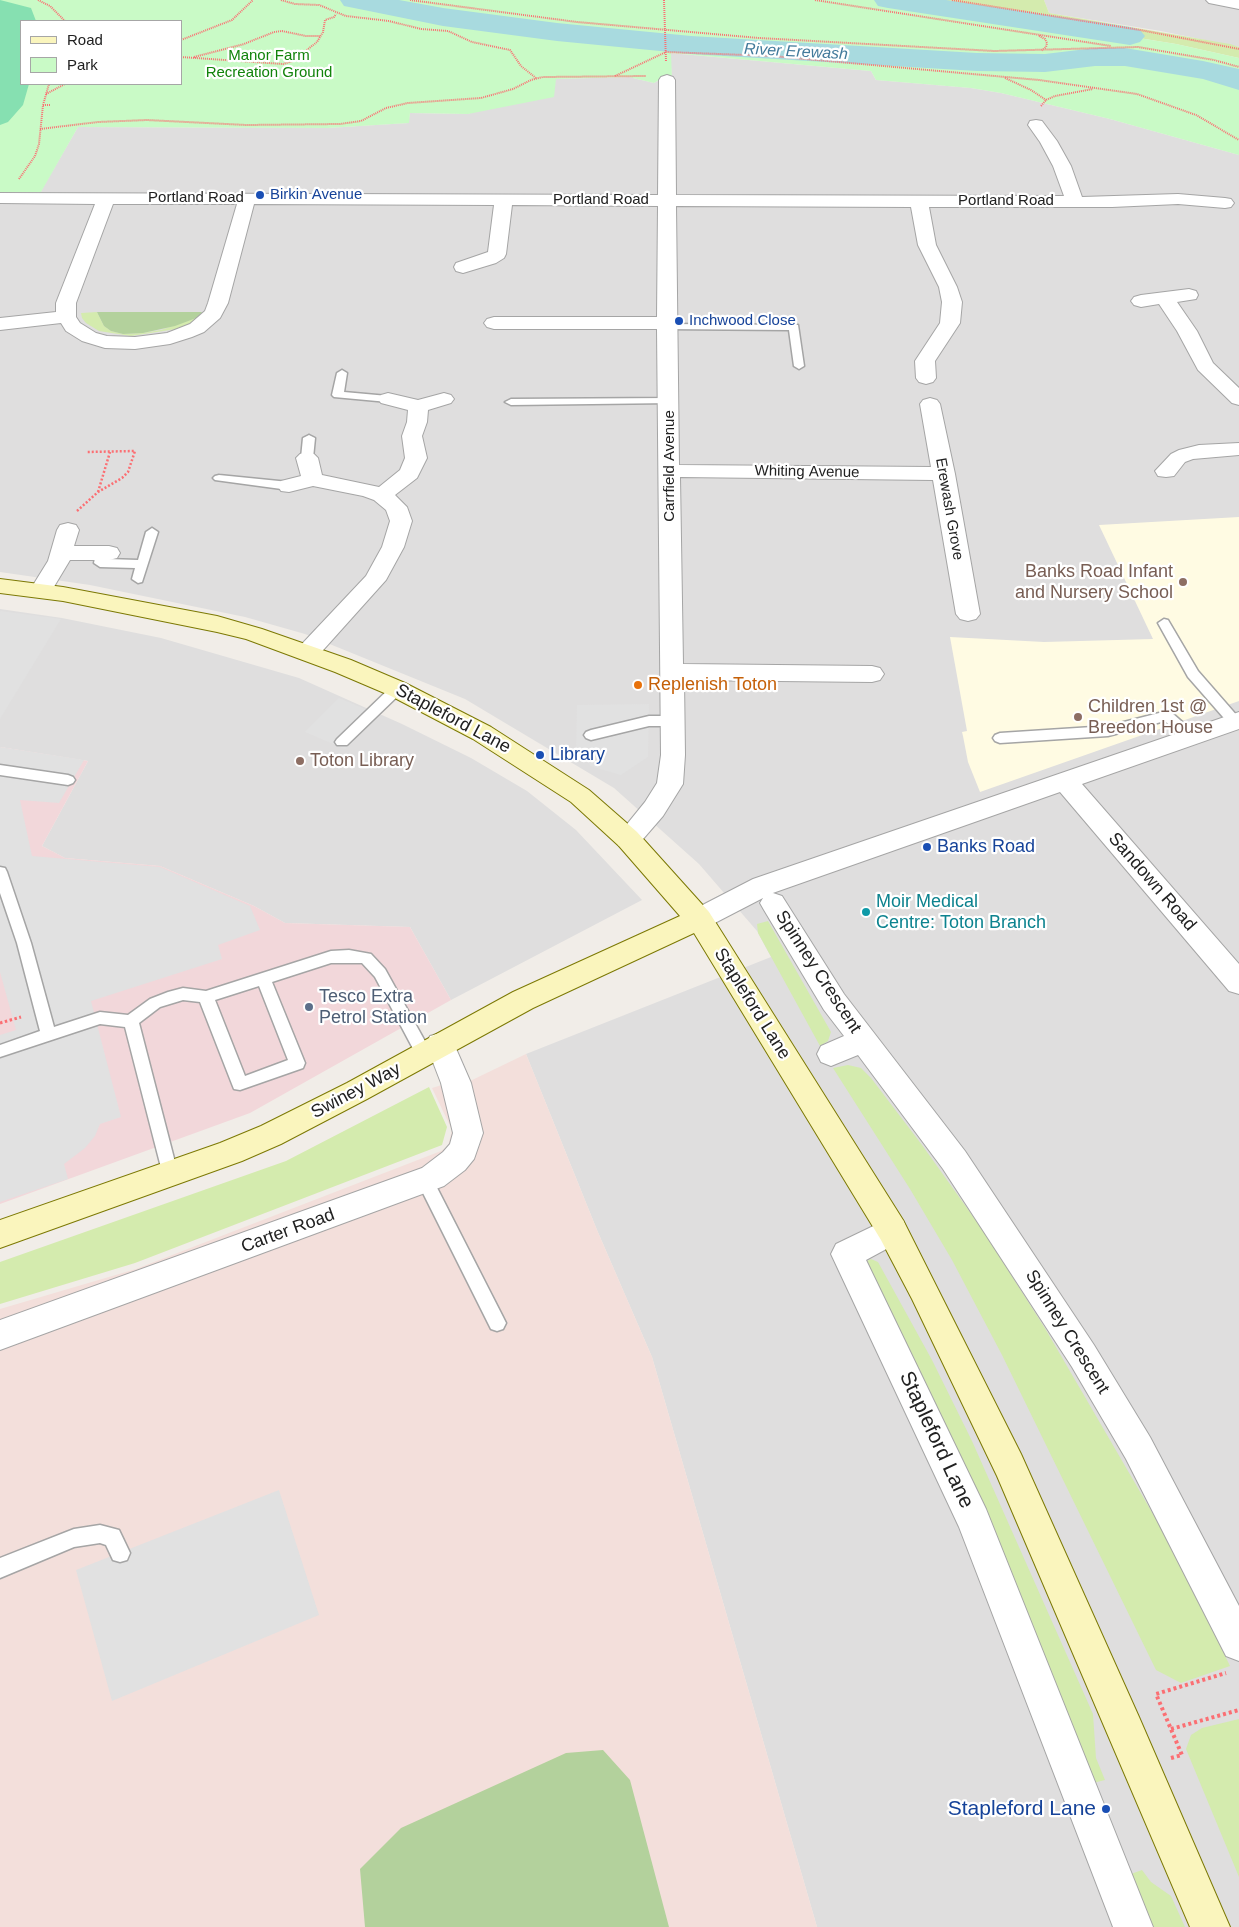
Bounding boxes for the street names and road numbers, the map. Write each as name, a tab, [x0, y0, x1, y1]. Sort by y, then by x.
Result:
street label: Portland Road	[148, 189, 244, 207]
street label: Portland Road	[553, 191, 649, 209]
street label: Portland Road	[958, 192, 1054, 210]
street label: Carrfield Avenue	[661, 410, 679, 522]
street label: Erewash Grove	[931, 457, 967, 561]
street label: Whiting Avenue	[754, 462, 860, 482]
street label: Stapleford Lane	[392, 680, 514, 758]
street label: Sandown Road	[1103, 828, 1201, 936]
street label: Spinney Crescent	[770, 907, 866, 1037]
street label: Stapleford Lane	[709, 944, 795, 1064]
street label: Swiney Way	[308, 1058, 404, 1124]
street label: Carter Road	[238, 1204, 338, 1258]
street label: Spinney Crescent	[1020, 1266, 1114, 1398]
street label: Stapleford Lane	[893, 1367, 979, 1513]

